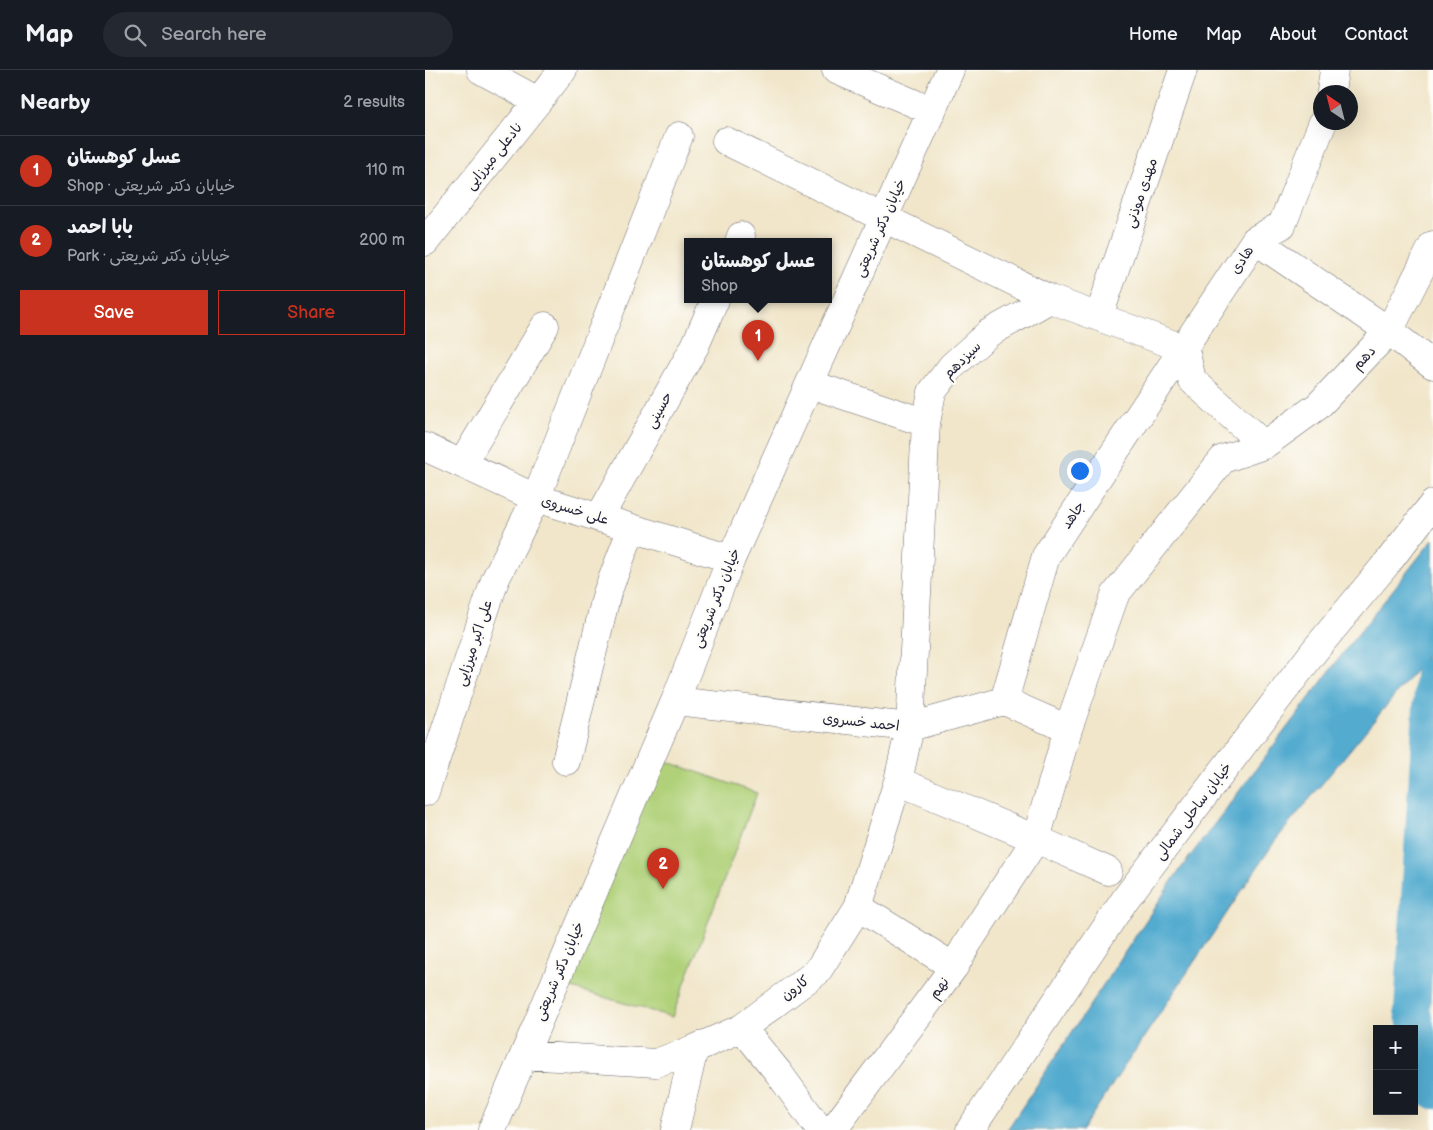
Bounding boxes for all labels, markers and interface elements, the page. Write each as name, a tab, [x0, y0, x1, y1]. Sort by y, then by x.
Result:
search box	[103, 12, 453, 57]
text: Map	[25, 20, 73, 49]
icon: search	[121, 21, 149, 49]
text: Search here	[161, 23, 267, 46]
text: Home	[1129, 24, 1178, 45]
text: Map	[1206, 24, 1242, 45]
text: About	[1270, 24, 1317, 45]
text: Contact	[1345, 24, 1408, 45]
north arrow	[1313, 85, 1358, 130]
text: Nearby	[20, 90, 90, 115]
text: 2 results	[343, 93, 405, 112]
street label: نادعلی میرزایی	[462, 119, 526, 193]
text: عسل کوهستان	[67, 146, 181, 169]
street label: مهدی موذنی	[1121, 156, 1161, 230]
text: 1	[33, 161, 39, 180]
text: 110 m	[366, 161, 405, 180]
street label: خیابان دکتر شریعتی	[851, 176, 909, 280]
text: Shop · خیابان دکتر شریعتی	[67, 177, 235, 196]
text: بابا احمد	[67, 216, 133, 239]
text: 2	[31, 231, 41, 250]
text: 200 m	[359, 231, 405, 250]
popup	[684, 238, 832, 303]
street label: هادی	[1227, 243, 1257, 277]
text: Park · خیابان دکتر شریعتی	[67, 247, 230, 266]
text: عسل کوهستان	[701, 250, 815, 273]
text: Shop	[701, 277, 738, 296]
button: Save	[20, 290, 208, 335]
button: Share	[218, 290, 405, 335]
pin: 1	[742, 320, 774, 361]
street label: سیزدهم	[940, 338, 986, 384]
street label: دهم	[1349, 343, 1381, 375]
street label: حسینی	[642, 389, 676, 431]
your location	[1067, 458, 1093, 484]
street label: علی خسروی	[539, 492, 611, 528]
street label: جاهد	[1058, 498, 1088, 532]
street label: خیابان دکتر شریعتی	[688, 546, 744, 650]
street label: علی اکبر میرزایی	[452, 598, 496, 688]
street label: احمد خسروی	[822, 710, 900, 734]
street label: خیابان ساحلی شمالی	[1151, 759, 1235, 863]
pin: 2	[647, 848, 679, 889]
street label: خیابان دکتر شریعتی	[531, 919, 587, 1023]
street label: کارون	[778, 972, 812, 1004]
street label: نهم	[925, 974, 954, 1003]
map controls	[1373, 1025, 1418, 1115]
button: +	[1373, 1025, 1418, 1070]
button: −	[1373, 1070, 1418, 1115]

